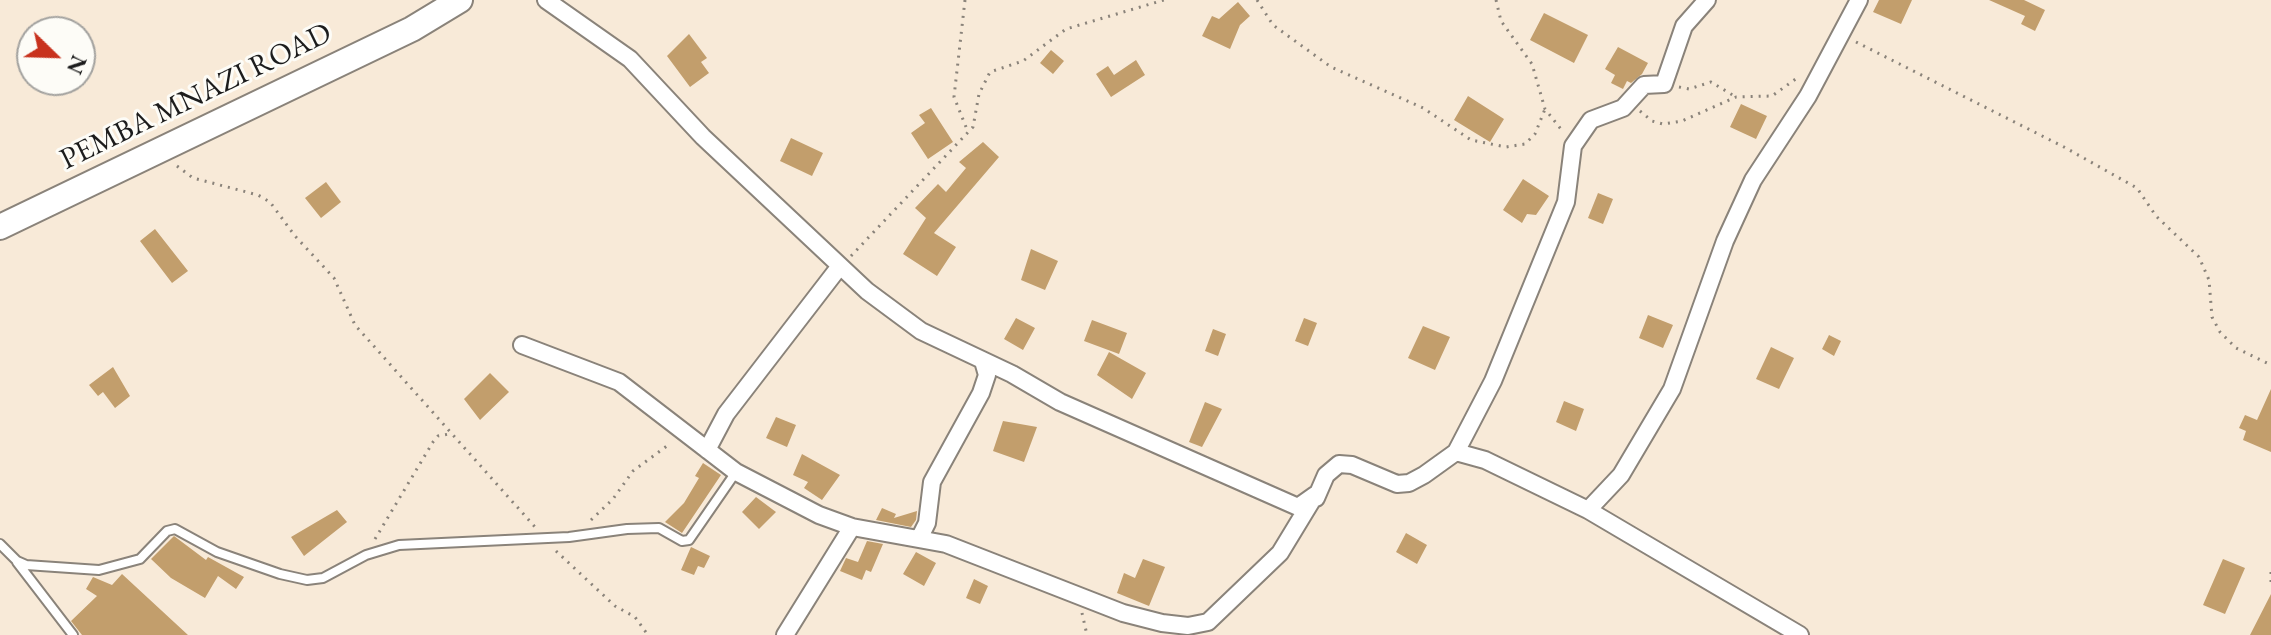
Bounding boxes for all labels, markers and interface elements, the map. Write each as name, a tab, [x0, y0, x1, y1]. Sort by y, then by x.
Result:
north arrow	[16, 16, 96, 96]
street label: PEMBA MNAZI ROAD	[54, 16, 338, 178]

